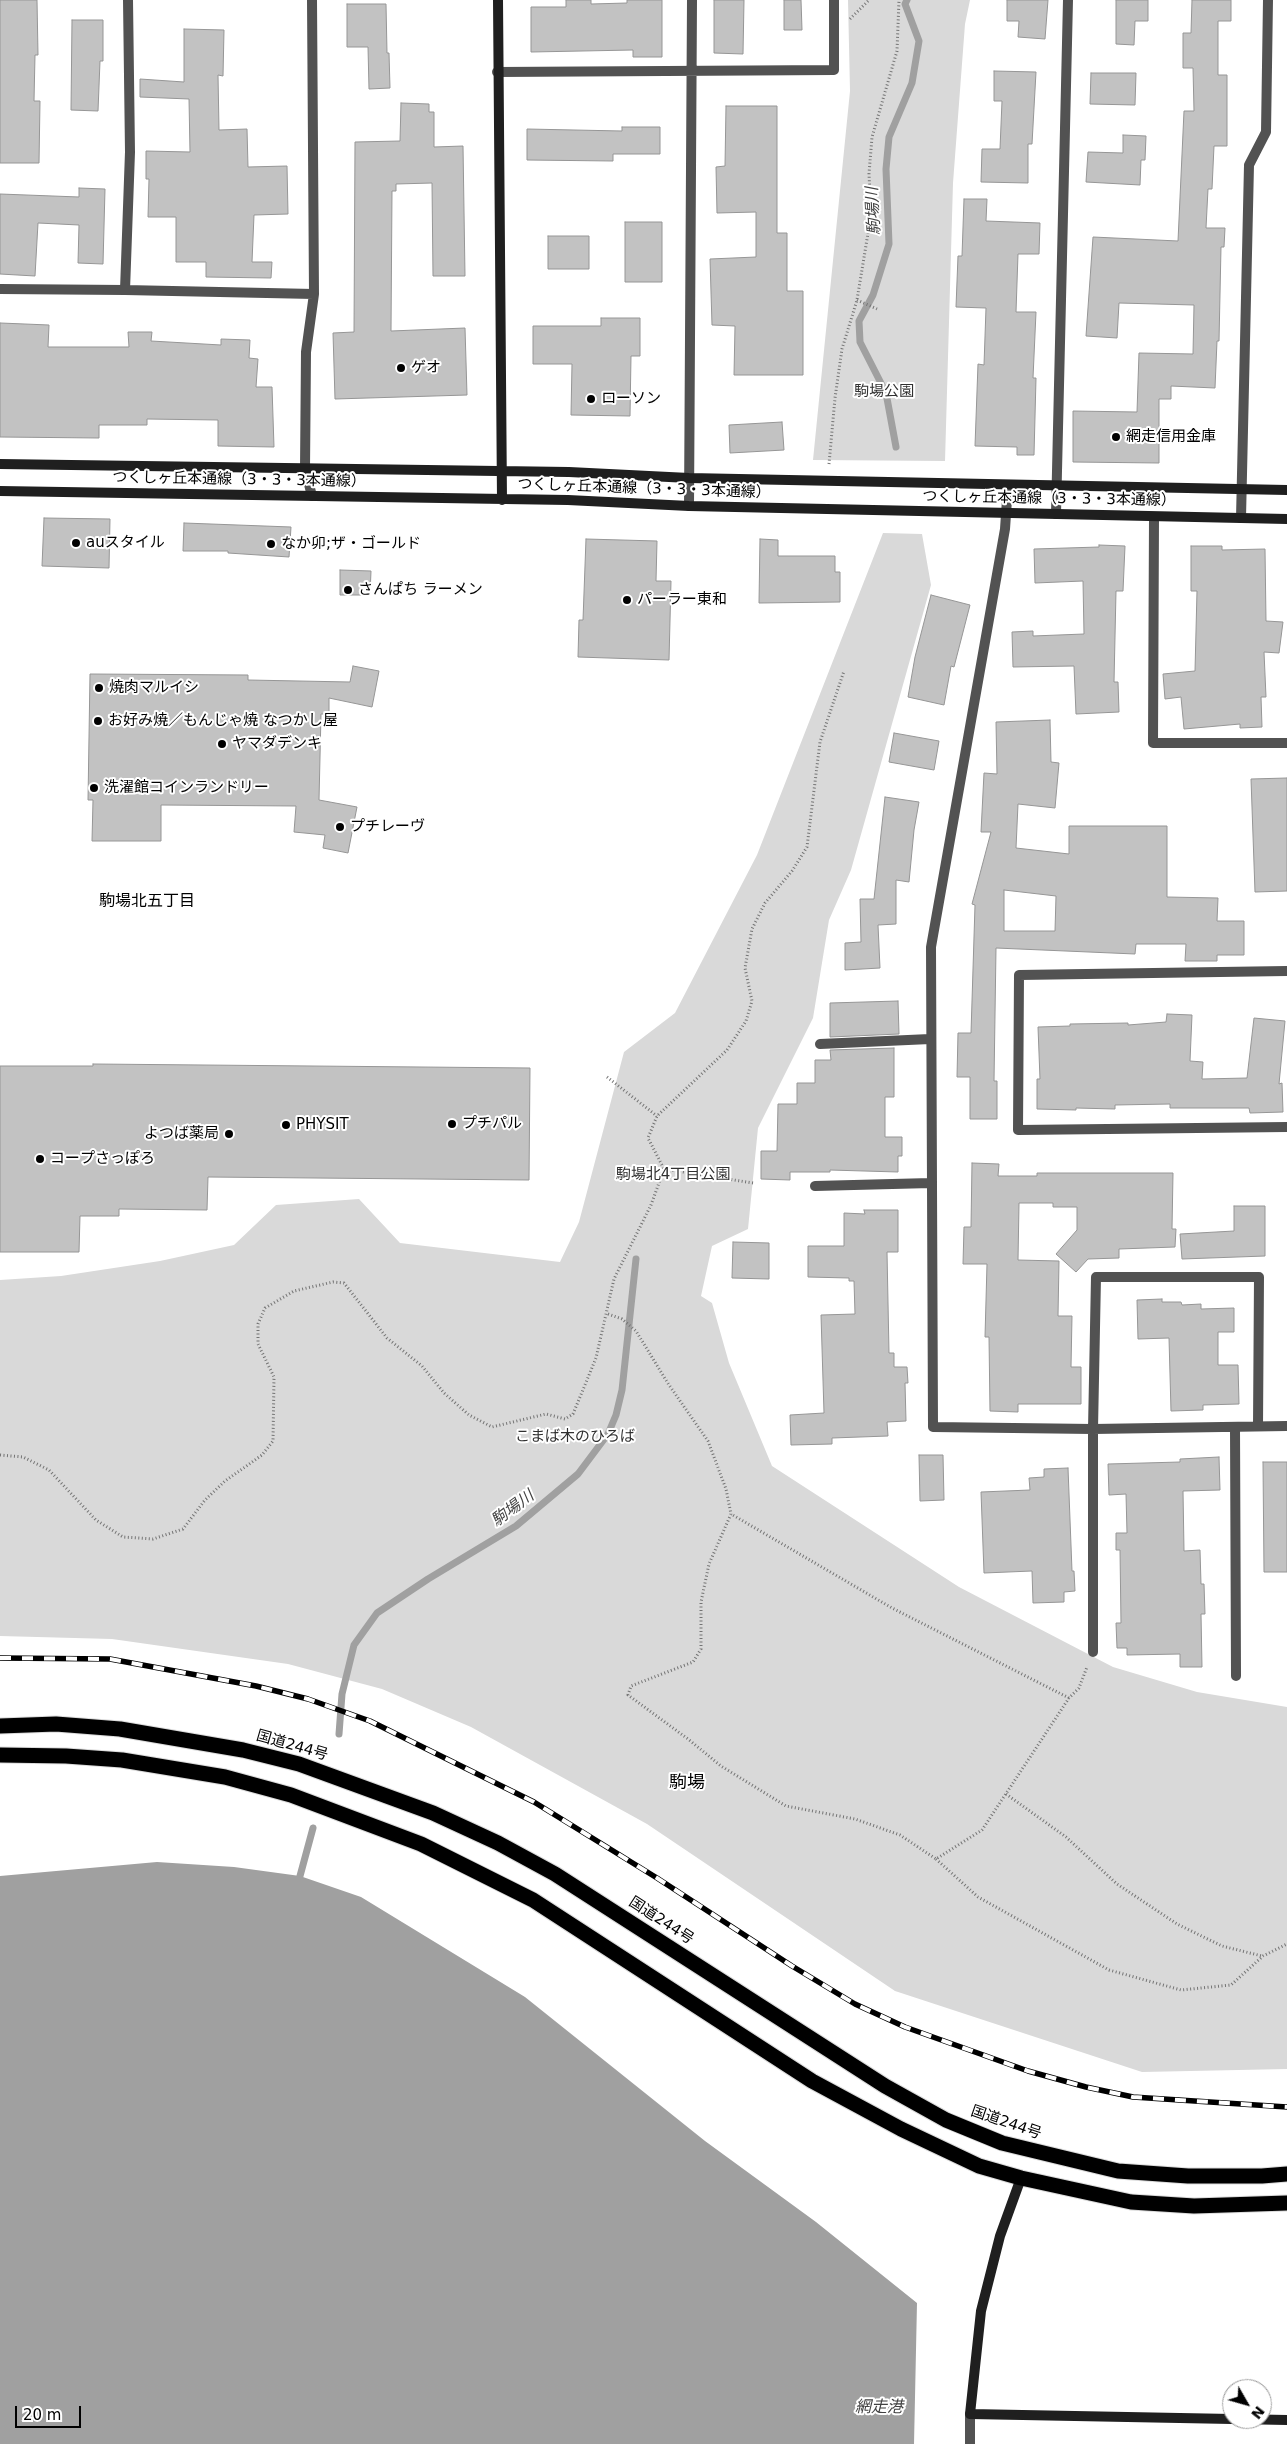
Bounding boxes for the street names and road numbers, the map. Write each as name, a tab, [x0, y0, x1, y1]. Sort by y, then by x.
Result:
street label: つくしヶ丘本通線（3・3・3本通線）	[112, 469, 366, 491]
street label: つくしヶ丘本通線（3・3・3本通線）	[517, 476, 771, 502]
street label: つくしヶ丘本通線（3・3・3本通線）	[922, 488, 1176, 510]
street label: 国道244号	[254, 1727, 330, 1765]
street label: 国道244号	[625, 1893, 697, 1949]
street label: 国道244号	[968, 2103, 1044, 2143]

